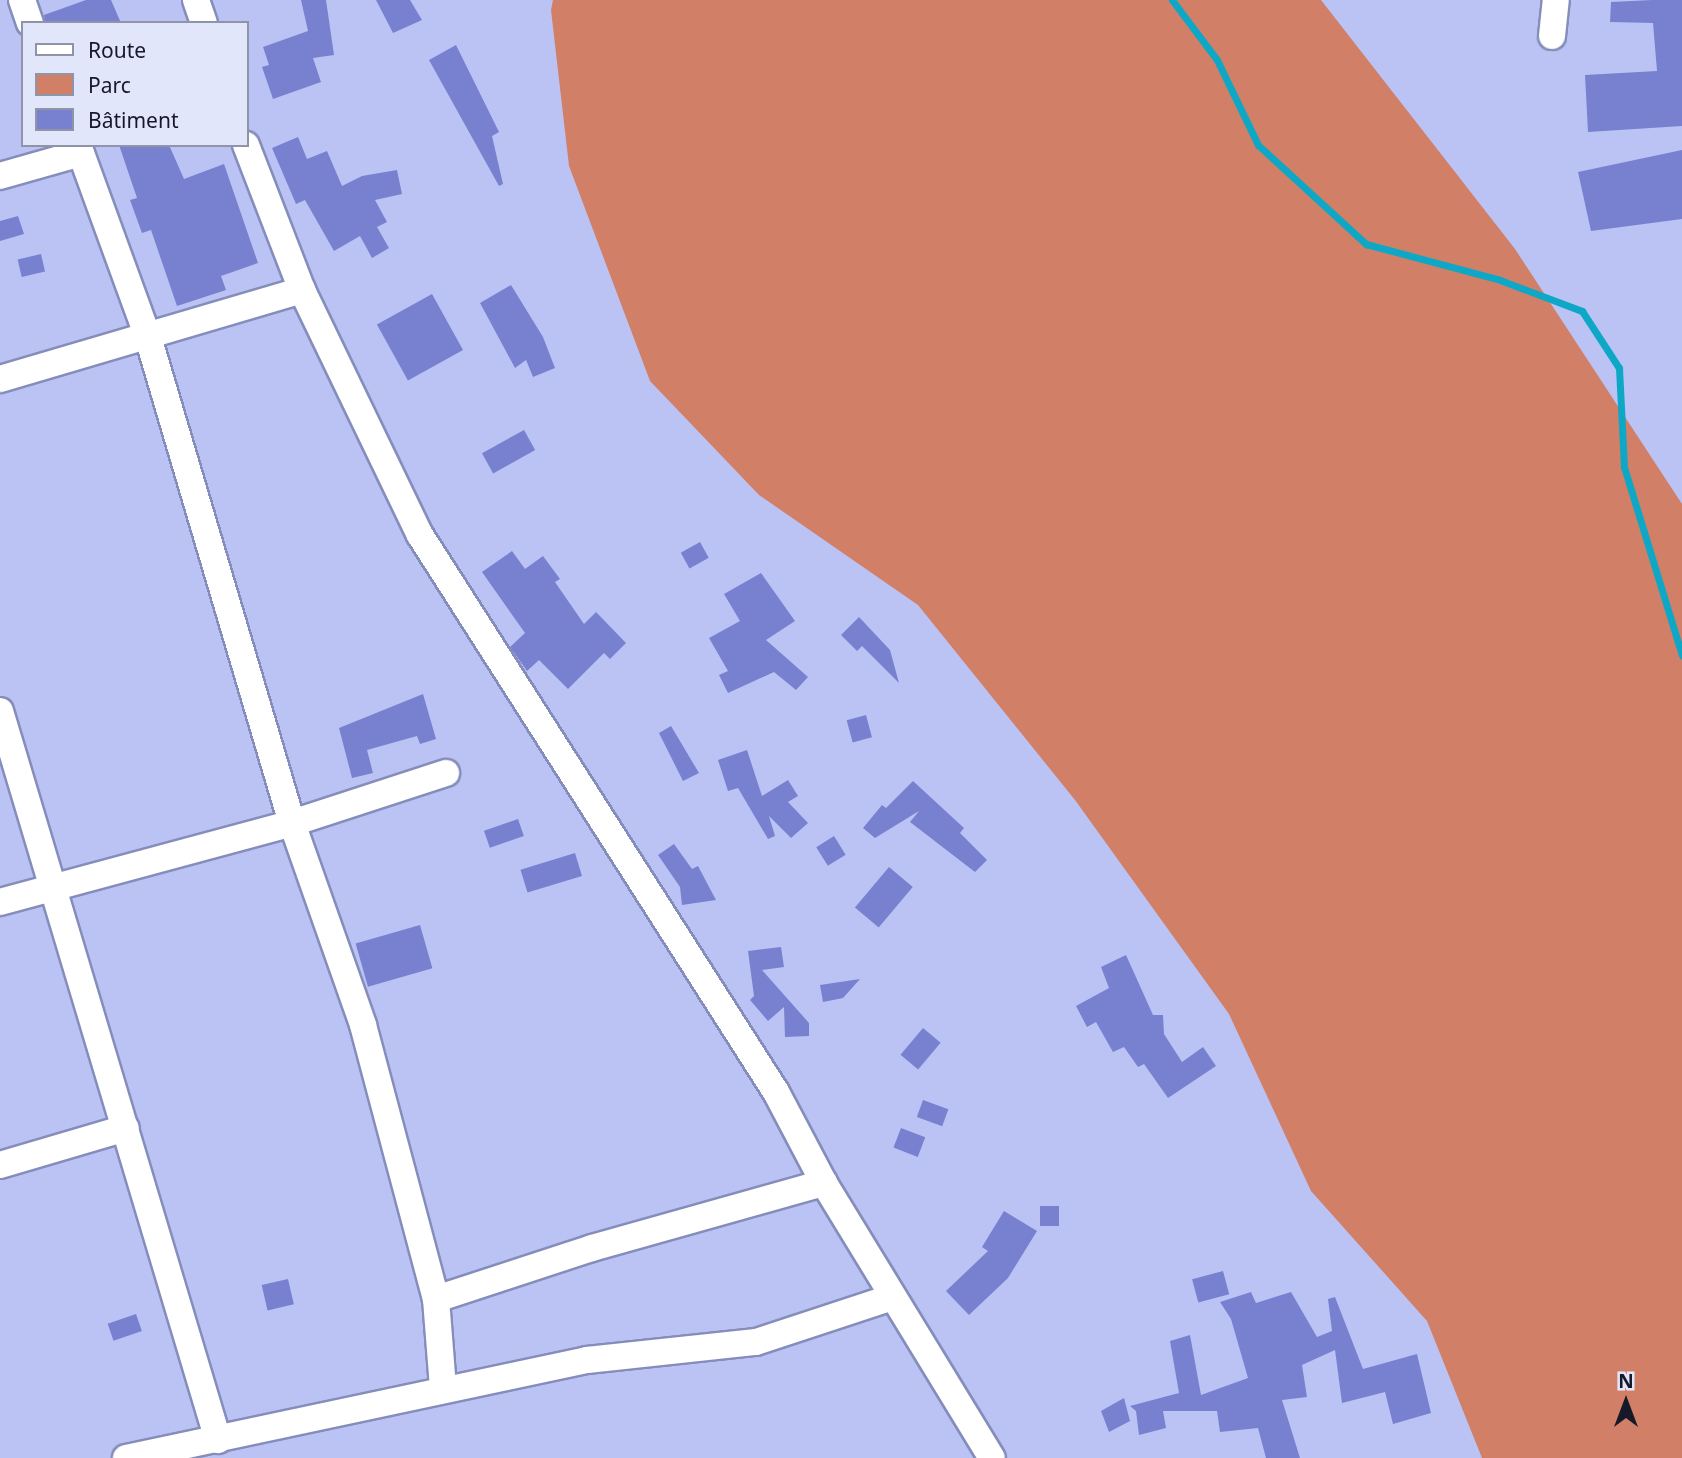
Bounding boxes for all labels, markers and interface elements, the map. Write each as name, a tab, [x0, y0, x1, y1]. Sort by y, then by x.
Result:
legend	[21, 21, 248, 147]
text: Route	[88, 36, 146, 64]
text: Parc	[88, 71, 131, 99]
text: Bâtiment	[88, 106, 178, 134]
north arrow	[1591, 1367, 1661, 1437]
text: N	[1618, 1368, 1634, 1394]

